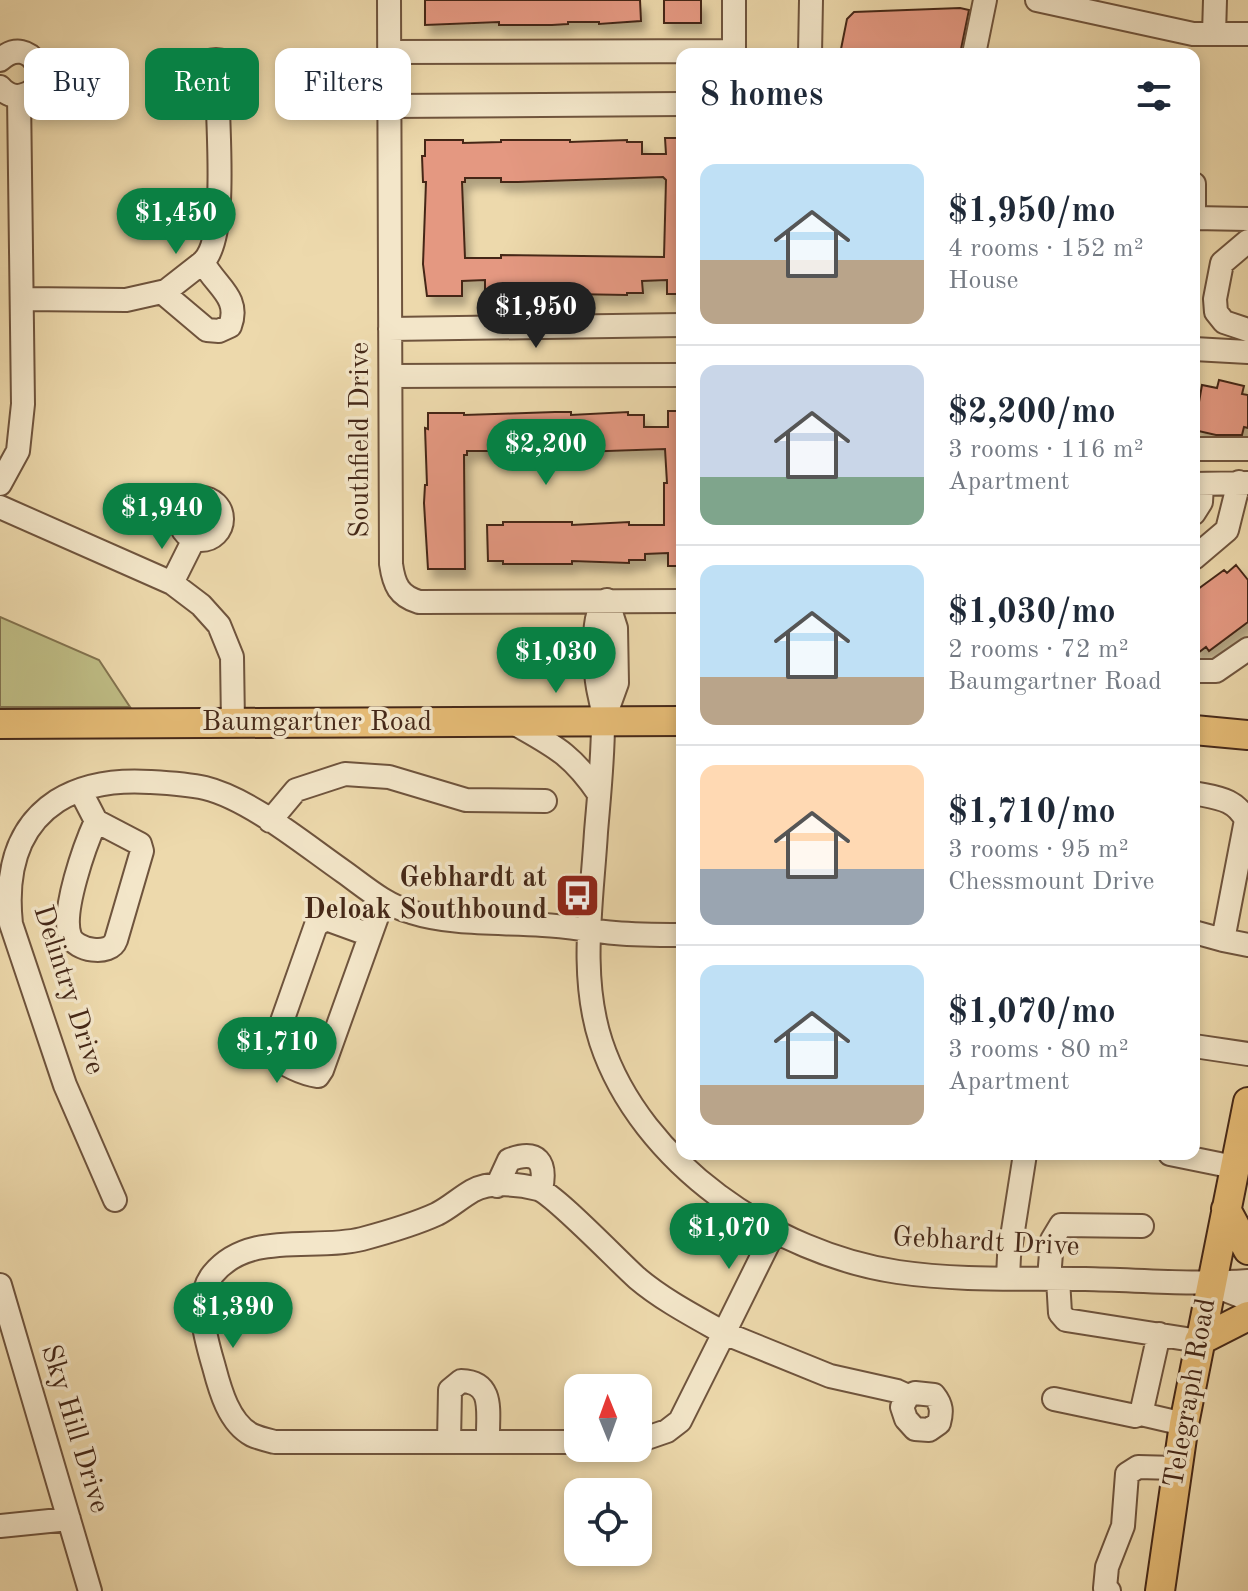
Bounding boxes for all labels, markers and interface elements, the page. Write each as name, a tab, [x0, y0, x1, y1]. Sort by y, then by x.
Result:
chip: Buy	[24, 48, 129, 120]
chip: Rent	[145, 48, 259, 120]
chip: Filters	[275, 48, 411, 120]
icon: filters	[1132, 74, 1176, 118]
text: 8 homes	[700, 79, 823, 113]
pin: $1,450	[111, 188, 241, 256]
text: $1,950/mo	[948, 195, 1116, 229]
icon: home	[764, 196, 860, 292]
text: $1,450	[135, 201, 217, 227]
text: 4 rooms · 152 m²	[948, 236, 1144, 262]
text: House	[948, 268, 1019, 294]
pin: $1,950	[471, 282, 601, 350]
text: $1,950	[495, 295, 577, 321]
street label: Southfield Drive	[347, 342, 375, 538]
text: $2,200/mo	[948, 396, 1116, 430]
icon: home	[764, 397, 860, 493]
pin: $2,200	[481, 419, 611, 487]
text: $2,200	[505, 432, 587, 458]
text: 3 rooms · 116 m²	[948, 437, 1144, 463]
text: Apartment	[948, 469, 1070, 495]
pin: $1,940	[97, 483, 227, 551]
text: $1,940	[121, 496, 203, 522]
text: $1,030/mo	[948, 596, 1116, 630]
icon: home	[764, 597, 860, 693]
pin: $1,030	[491, 627, 621, 695]
text: 2 rooms · 72 m²	[948, 637, 1129, 663]
text: $1,030	[515, 640, 597, 666]
text: Baumgartner Road	[948, 669, 1162, 695]
street label: Baumgartner Road	[202, 709, 432, 737]
text: $1,710/mo	[948, 796, 1116, 830]
icon: home	[764, 797, 860, 893]
text: 3 rooms · 95 m²	[948, 837, 1129, 863]
place label: Gebhardt at Deloak Southbound	[304, 865, 547, 925]
text: Chessmount Drive	[948, 869, 1154, 895]
bus stop icon: Gebhardt at Deloak Southbound	[554, 871, 602, 919]
street label: Delintry Drive	[27, 902, 109, 1078]
text: $1,070/mo	[948, 996, 1116, 1030]
icon: home	[764, 997, 860, 1093]
pin: $1,710	[212, 1017, 342, 1085]
text: $1,710	[236, 1030, 318, 1056]
text: 3 rooms · 80 m²	[948, 1037, 1129, 1063]
text: Apartment	[948, 1069, 1070, 1095]
pin: $1,070	[664, 1203, 794, 1271]
text: $1,070	[688, 1216, 770, 1242]
street label: Gebhardt Drive	[892, 1224, 1080, 1262]
pin: $1,390	[168, 1282, 298, 1350]
text: $1,390	[192, 1295, 274, 1321]
street label: Telegraph Road	[1161, 1296, 1221, 1490]
street label: Sky Hill Drive	[35, 1341, 113, 1517]
north arrow	[564, 1374, 652, 1462]
map controls	[564, 1374, 652, 1566]
button: locate	[564, 1478, 652, 1566]

